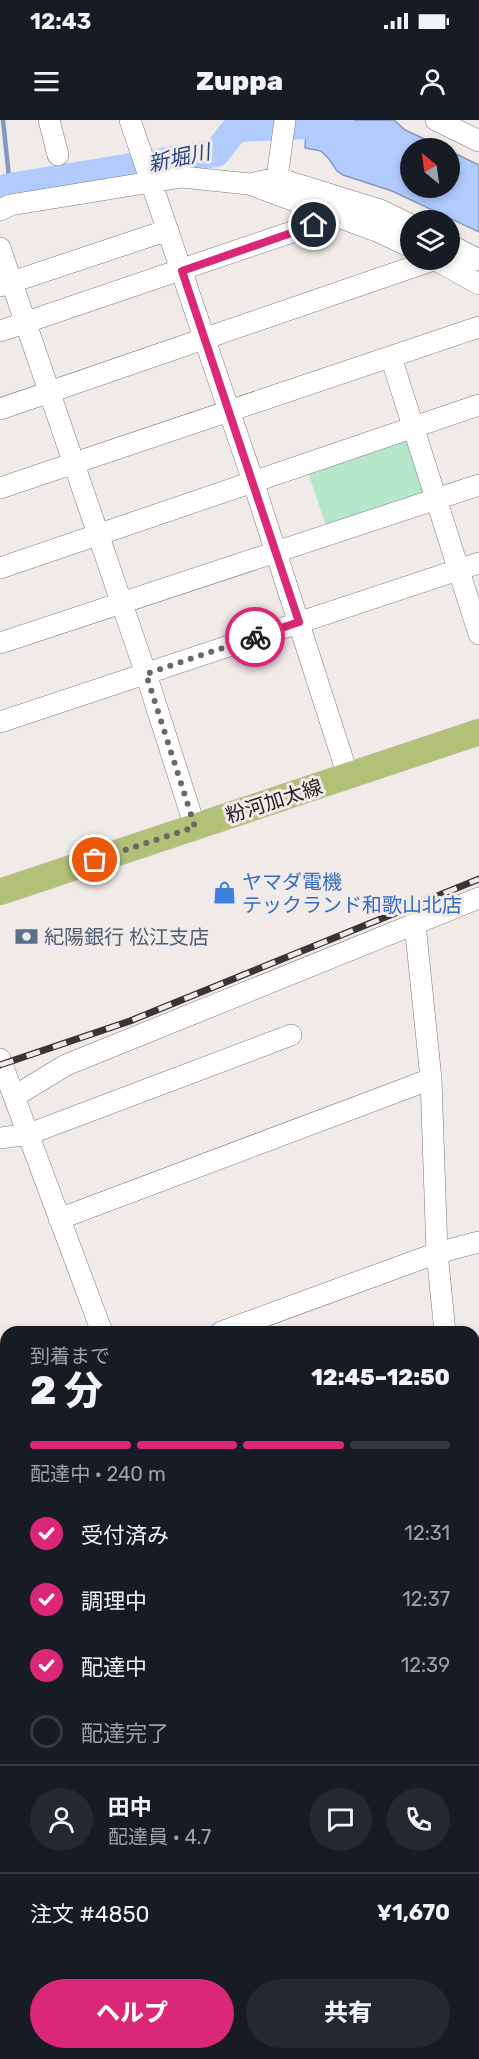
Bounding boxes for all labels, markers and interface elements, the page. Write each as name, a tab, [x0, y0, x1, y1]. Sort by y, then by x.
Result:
text: 12:43	[30, 8, 91, 35]
icon: menu	[30, 65, 63, 98]
text: Zuppa	[196, 65, 283, 97]
icon: person	[416, 65, 449, 98]
water label: 新堀川	[145, 138, 214, 176]
north arrow	[400, 138, 460, 198]
map controls	[400, 138, 460, 270]
pin	[288, 199, 339, 250]
icon: home	[297, 208, 330, 241]
button: layers	[400, 210, 460, 270]
courier	[225, 607, 285, 667]
icon: bike	[239, 621, 272, 654]
street label: 粉河加太線	[223, 774, 325, 828]
pin	[69, 834, 120, 885]
icon: bag	[78, 843, 111, 876]
place label: ヤマダ電機 テックランド和歌山北店	[242, 870, 462, 917]
shop icon: ヤマダ電機 テックランド和歌山北店	[211, 880, 237, 906]
bank icon: 紀陽銀行 松江支店	[13, 924, 39, 950]
place label: 紀陽銀行 松江支店	[44, 925, 209, 949]
text: 到着まで	[30, 1344, 110, 1368]
text: 12:45–12:50	[311, 1364, 450, 1391]
text: 2 分	[30, 1368, 103, 1414]
text: 配達中 · 240 m	[30, 1462, 166, 1486]
icon: check	[30, 1517, 63, 1550]
text: 12:31	[404, 1521, 450, 1545]
text: 受付済み	[81, 1522, 169, 1549]
icon: check	[30, 1583, 63, 1616]
text: 12:37	[402, 1587, 450, 1611]
text: 調理中	[81, 1588, 147, 1615]
icon: check	[30, 1649, 63, 1682]
text: 12:39	[401, 1653, 450, 1677]
text: 配達中	[81, 1654, 147, 1681]
text: 配達完了	[81, 1720, 169, 1747]
button: person	[30, 1788, 93, 1851]
button: chat	[309, 1788, 372, 1851]
button: phone	[387, 1788, 450, 1851]
text: 田中	[108, 1794, 152, 1821]
text: 配達員 · 4.7	[108, 1825, 211, 1849]
text: ¥1,670	[377, 1899, 450, 1926]
text: 注文 #4850	[30, 1901, 149, 1928]
button: ヘルプ	[30, 1979, 234, 2048]
button: 共有	[246, 1979, 450, 2048]

